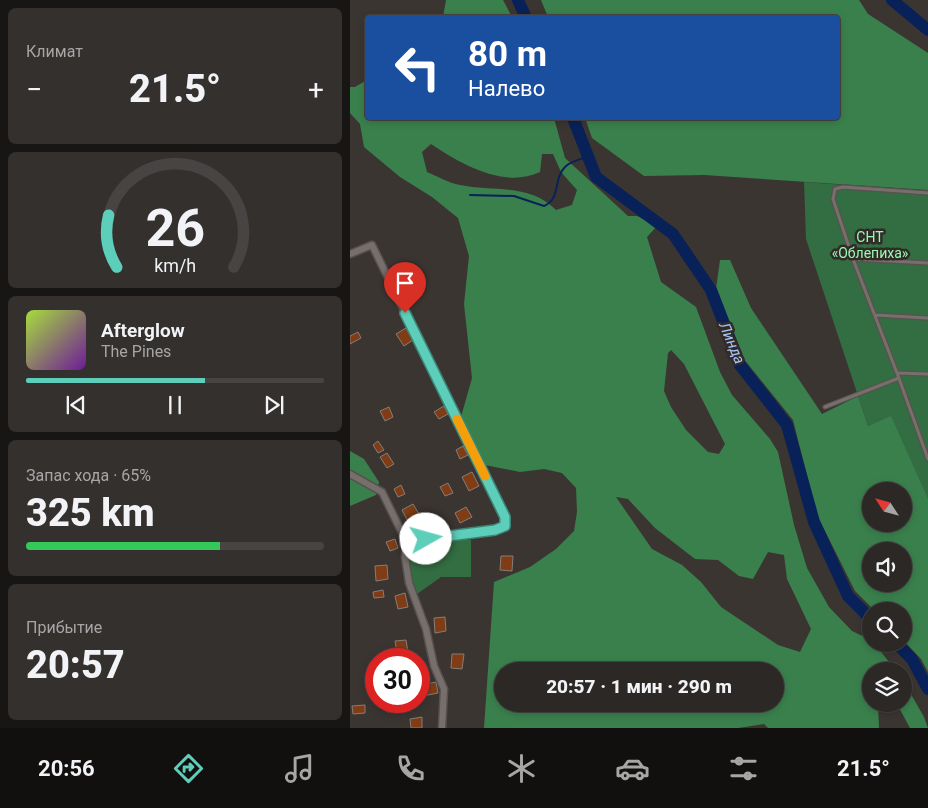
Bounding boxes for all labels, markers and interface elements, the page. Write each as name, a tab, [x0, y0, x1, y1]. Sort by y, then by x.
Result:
text: 80 m	[468, 34, 547, 75]
icon: left	[385, 35, 450, 100]
text: Климат	[26, 42, 83, 61]
text: 21.5°	[129, 67, 221, 111]
text: −	[26, 73, 42, 106]
text: +	[308, 73, 324, 106]
text: Налево	[468, 76, 545, 101]
text: 26	[145, 198, 205, 259]
park label: СНТ «Облепиха»	[832, 229, 909, 261]
text: km/h	[154, 255, 196, 276]
pin	[384, 262, 426, 313]
icon: arrive	[391, 269, 419, 297]
water label: Линда	[715, 318, 749, 367]
text: Afterglow	[101, 319, 185, 342]
text: The Pines	[101, 342, 171, 361]
icon: previous	[62, 391, 90, 419]
icon: pause	[161, 391, 189, 419]
icon: next	[260, 391, 288, 419]
text: Запас хода · 65%	[26, 466, 151, 485]
north arrow	[862, 482, 912, 532]
map controls	[862, 482, 912, 712]
text: 325 km	[26, 491, 155, 535]
position arrow	[399, 512, 451, 564]
button: sound	[862, 542, 912, 592]
button: search	[862, 602, 912, 652]
text: Прибытие	[26, 618, 102, 637]
text: 20:57	[26, 643, 125, 687]
speed limit sign: 30	[365, 648, 430, 713]
button: layers	[862, 662, 912, 712]
text: 20:57 · 1 мин · 290 m	[546, 675, 732, 698]
icon: directions	[171, 751, 206, 786]
icon: music	[282, 751, 317, 786]
icon: phone	[393, 751, 428, 786]
icon: climate	[504, 751, 539, 786]
icon: car	[615, 751, 650, 786]
icon: filters	[726, 751, 761, 786]
text: 20:56	[38, 756, 95, 781]
text: 21.5°	[837, 756, 890, 781]

